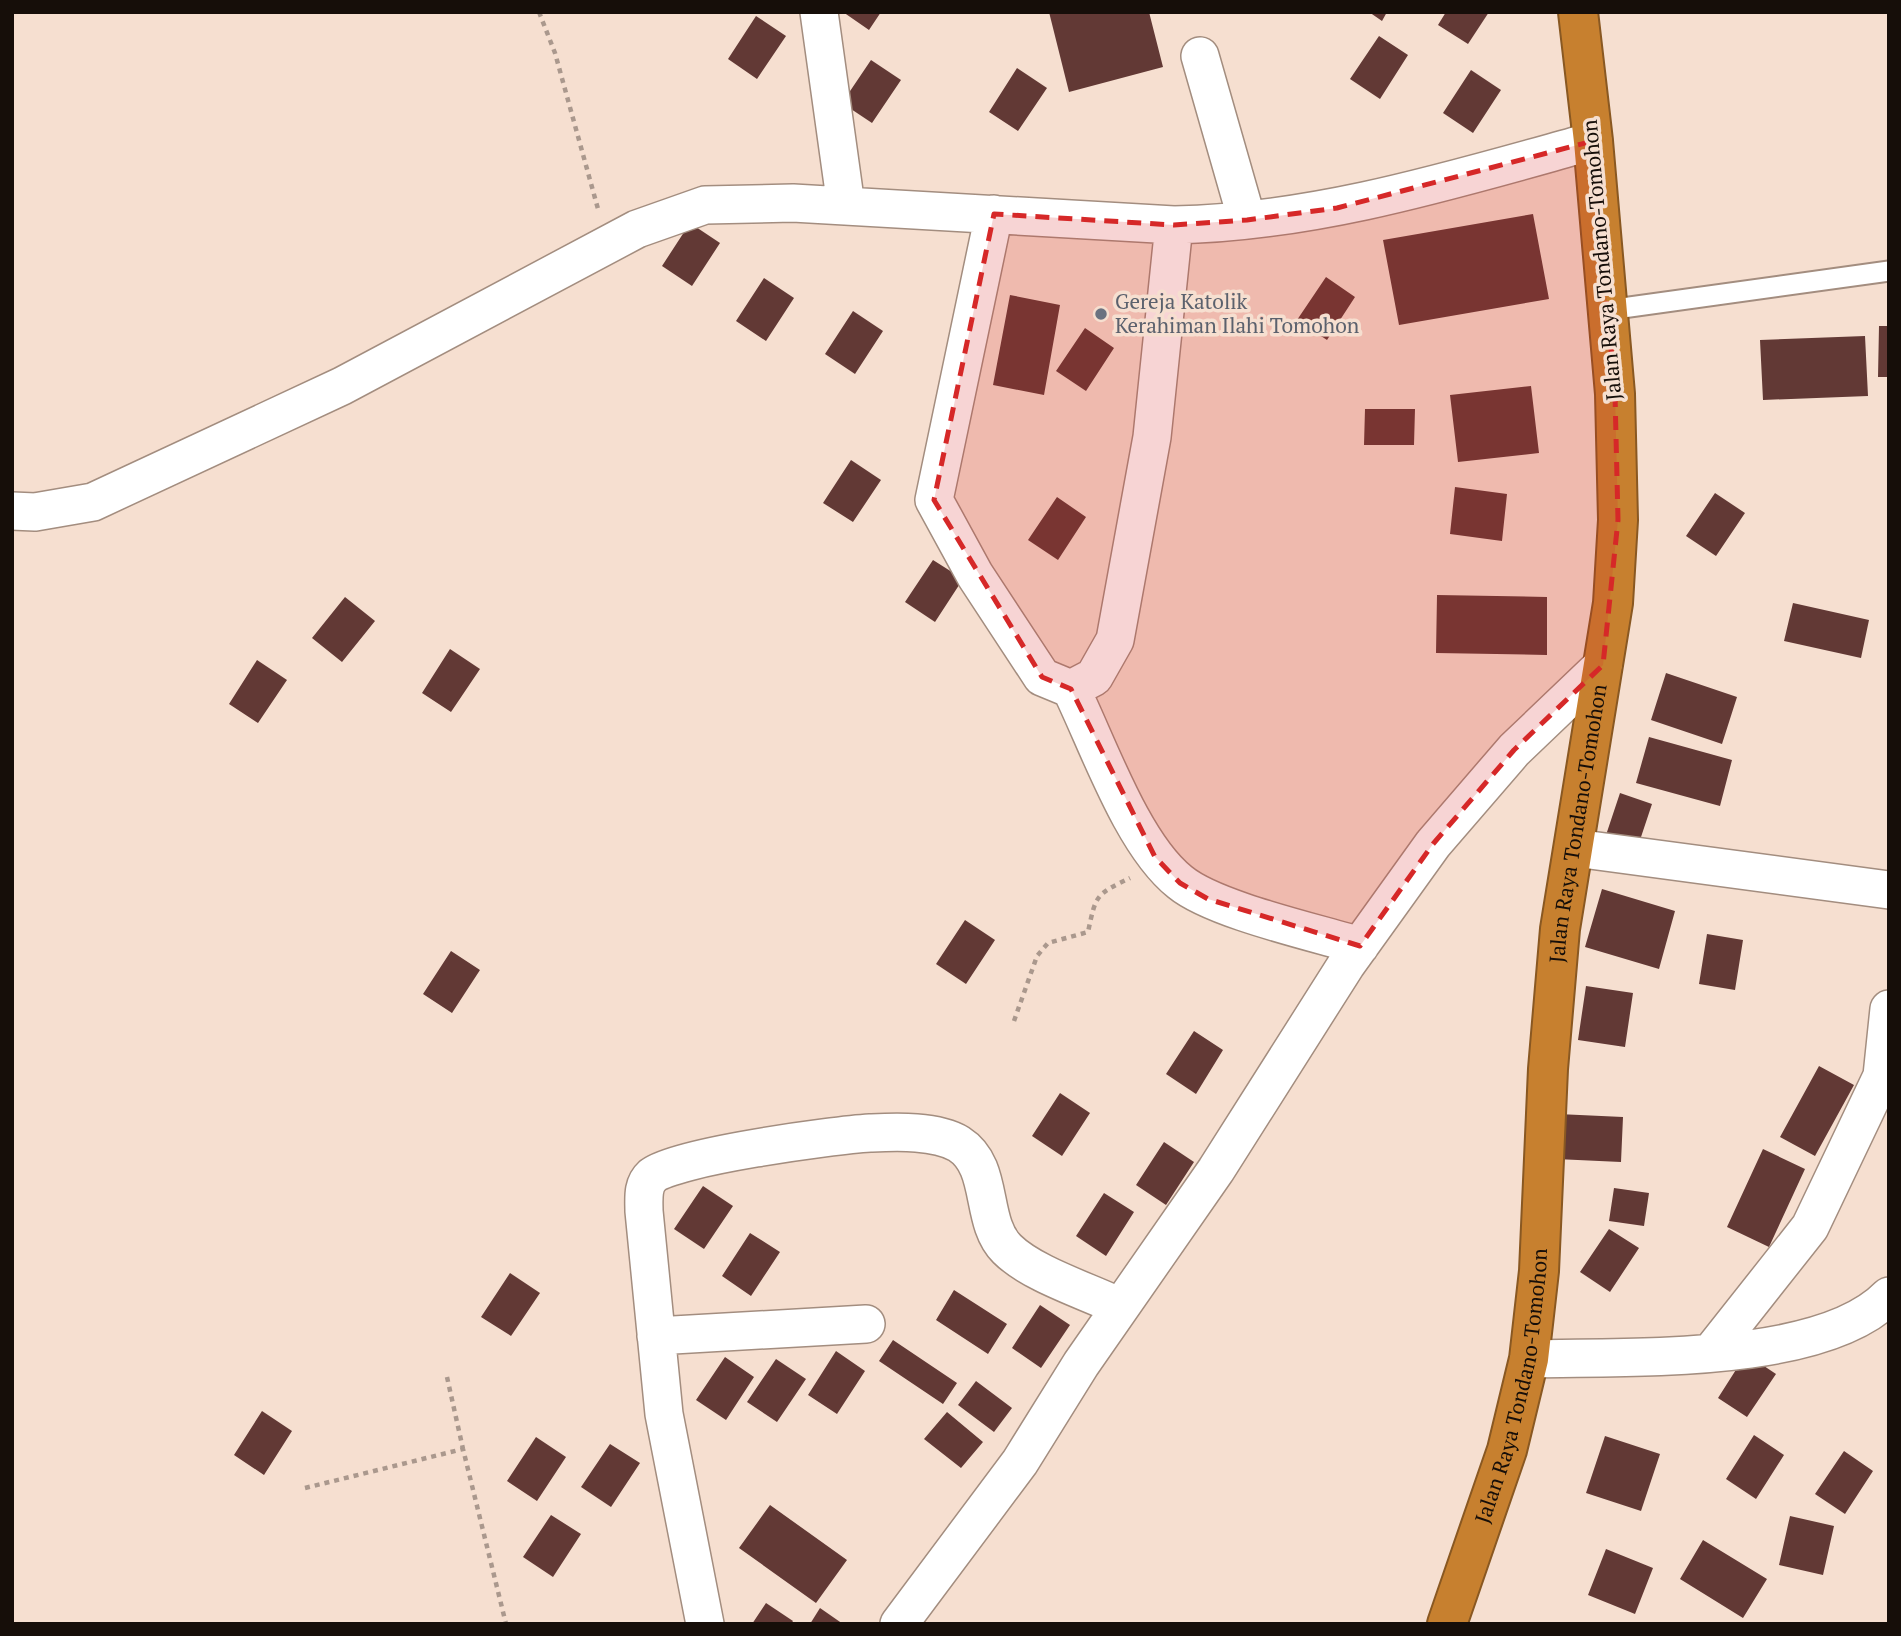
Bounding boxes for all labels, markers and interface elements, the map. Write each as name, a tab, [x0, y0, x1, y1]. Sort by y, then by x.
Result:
street label: Jalan Raya Tondano-Tomohon	[1575, 118, 1627, 402]
place label: Gereja Katolik Kerahiman Ilahi Tomohon	[1115, 287, 1360, 339]
marker: Gereja Katolik Kerahiman Ilahi Tomohon	[1093, 306, 1109, 322]
street label: Jalan Raya Tondano-Tomohon	[1542, 681, 1613, 964]
street label: Jalan Raya Tondano-Tomohon	[1468, 1247, 1553, 1527]

